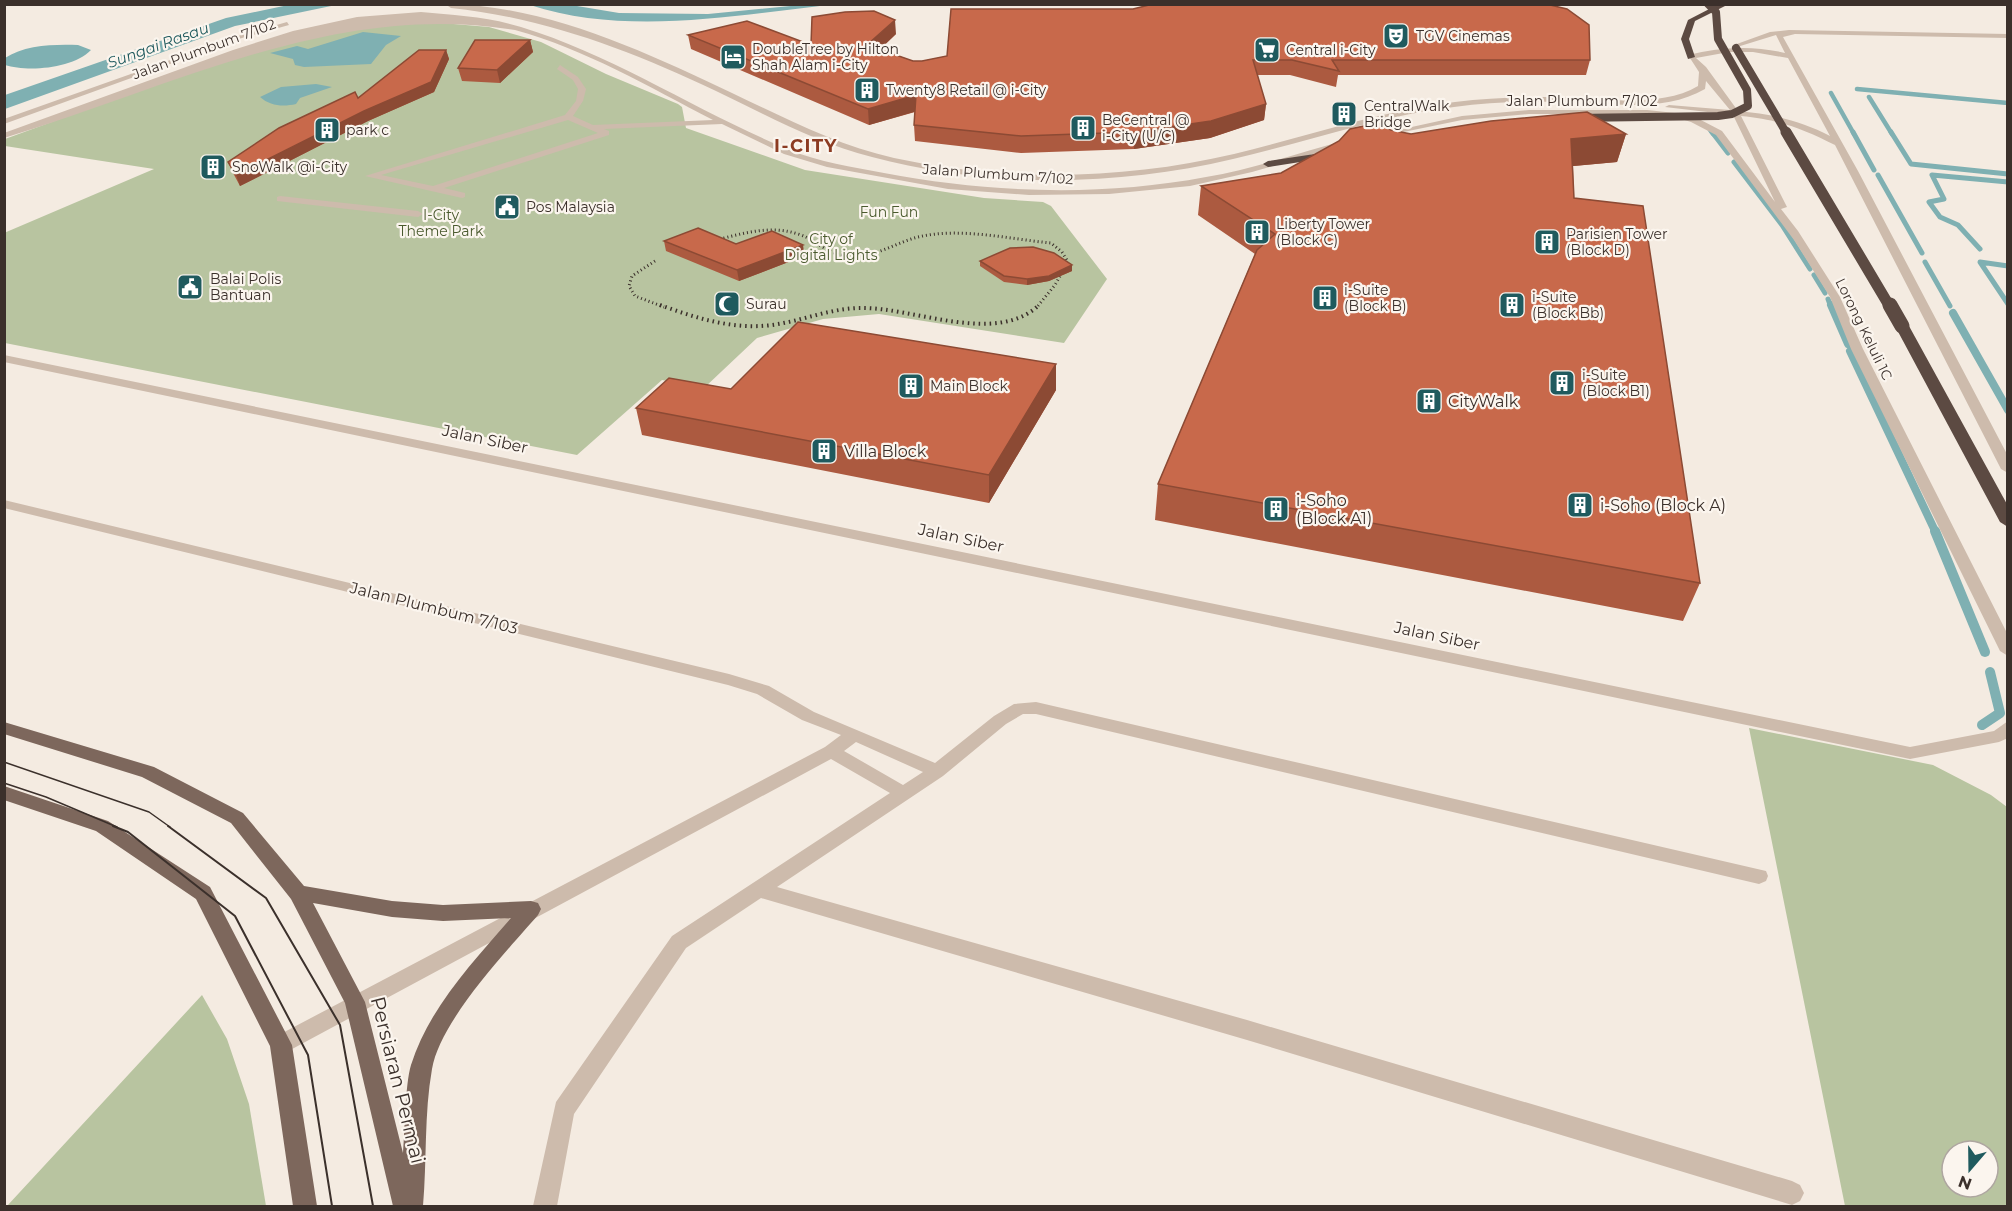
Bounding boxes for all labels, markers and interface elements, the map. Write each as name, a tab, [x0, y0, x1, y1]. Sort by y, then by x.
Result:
street label: Jalan Plumbum 7/102	[129, 15, 278, 84]
water label: Sungai Rasau	[105, 18, 211, 72]
theatre icon: TGV Cinemas	[1381, 21, 1411, 51]
place label: TGV Cinemas	[1416, 27, 1510, 45]
supermarket icon: Central i-City	[1252, 35, 1282, 65]
place label: DoubleTree by Hilton Shah Alam i-City	[752, 40, 899, 74]
place label: Central i-City	[1286, 41, 1376, 59]
hotel icon: DoubleTree by Hilton Shah Alam i-City	[718, 42, 748, 72]
building icon: Twenty8 Retail @ i-City	[852, 75, 882, 105]
place label: Twenty8 Retail @ i-City	[886, 81, 1047, 99]
street label: Jalan Plumbum 7/102	[1506, 92, 1658, 110]
place label: CentralWalk Bridge	[1364, 97, 1450, 131]
building icon: CentralWalk Bridge	[1329, 99, 1359, 129]
place label: BeCentral @ i-City (U/C)	[1102, 111, 1189, 145]
building icon: BeCentral @ i-City (U/C)	[1068, 113, 1098, 143]
building icon: park c	[312, 115, 342, 145]
place label: park c	[346, 121, 389, 139]
district label: I-CITY	[774, 135, 838, 157]
building icon: SnoWalk @i-City	[198, 152, 228, 182]
place label: SnoWalk @i-City	[232, 158, 348, 176]
street label: Jalan Plumbum 7/102	[921, 160, 1074, 188]
public building icon: Pos Malaysia	[492, 192, 522, 222]
place label: Pos Malaysia	[526, 198, 615, 216]
park label: Fun Fun	[860, 203, 918, 221]
park label: I-City Theme Park	[399, 206, 484, 240]
place label: Liberty Tower (Block C)	[1276, 215, 1371, 249]
building icon: Liberty Tower (Block C)	[1242, 217, 1272, 247]
place label: Parisien Tower (Block D)	[1566, 225, 1668, 259]
building icon: Parisien Tower (Block D)	[1532, 227, 1562, 257]
park label: City of Digital Lights	[784, 230, 878, 264]
place label: Balai Polis Bantuan	[210, 270, 281, 304]
public building icon: Balai Polis Bantuan	[175, 272, 205, 302]
street label: Lorong Keluli 1C	[1832, 275, 1897, 383]
place label: i-Suite (Block B)	[1344, 281, 1407, 315]
building icon: i-Suite (Block B)	[1310, 283, 1340, 313]
place label: i-Suite (Block Bb)	[1532, 288, 1604, 322]
mosque icon: Surau	[712, 289, 742, 319]
building icon: i-Suite (Block Bb)	[1497, 290, 1527, 320]
place label: Surau	[746, 295, 787, 313]
place label: i-Suite (Block B1)	[1582, 366, 1650, 400]
building icon: i-Suite (Block B1)	[1547, 368, 1577, 398]
building icon: Main Block	[896, 371, 926, 401]
place label: Main Block	[930, 377, 1008, 395]
building icon: CityWalk	[1414, 386, 1444, 416]
place label: CityWalk	[1448, 392, 1519, 411]
street label: Jalan Siber	[439, 420, 530, 457]
building icon: Villa Block	[809, 436, 839, 466]
place label: Villa Block	[844, 442, 927, 461]
building icon: i-Soho (Block A)	[1565, 490, 1595, 520]
place label: i-Soho (Block A1)	[1296, 491, 1372, 528]
building icon: i-Soho (Block A1)	[1261, 494, 1291, 524]
place label: i-Soho (Block A)	[1600, 496, 1726, 515]
street label: Jalan Siber	[915, 519, 1006, 556]
street label: Jalan Plumbum 7/103	[347, 578, 520, 638]
street label: Jalan Siber	[1391, 617, 1482, 654]
street label: Persiaran Permai	[366, 994, 430, 1166]
north arrow	[1940, 1139, 2000, 1199]
text: N	[1956, 1171, 1974, 1194]

